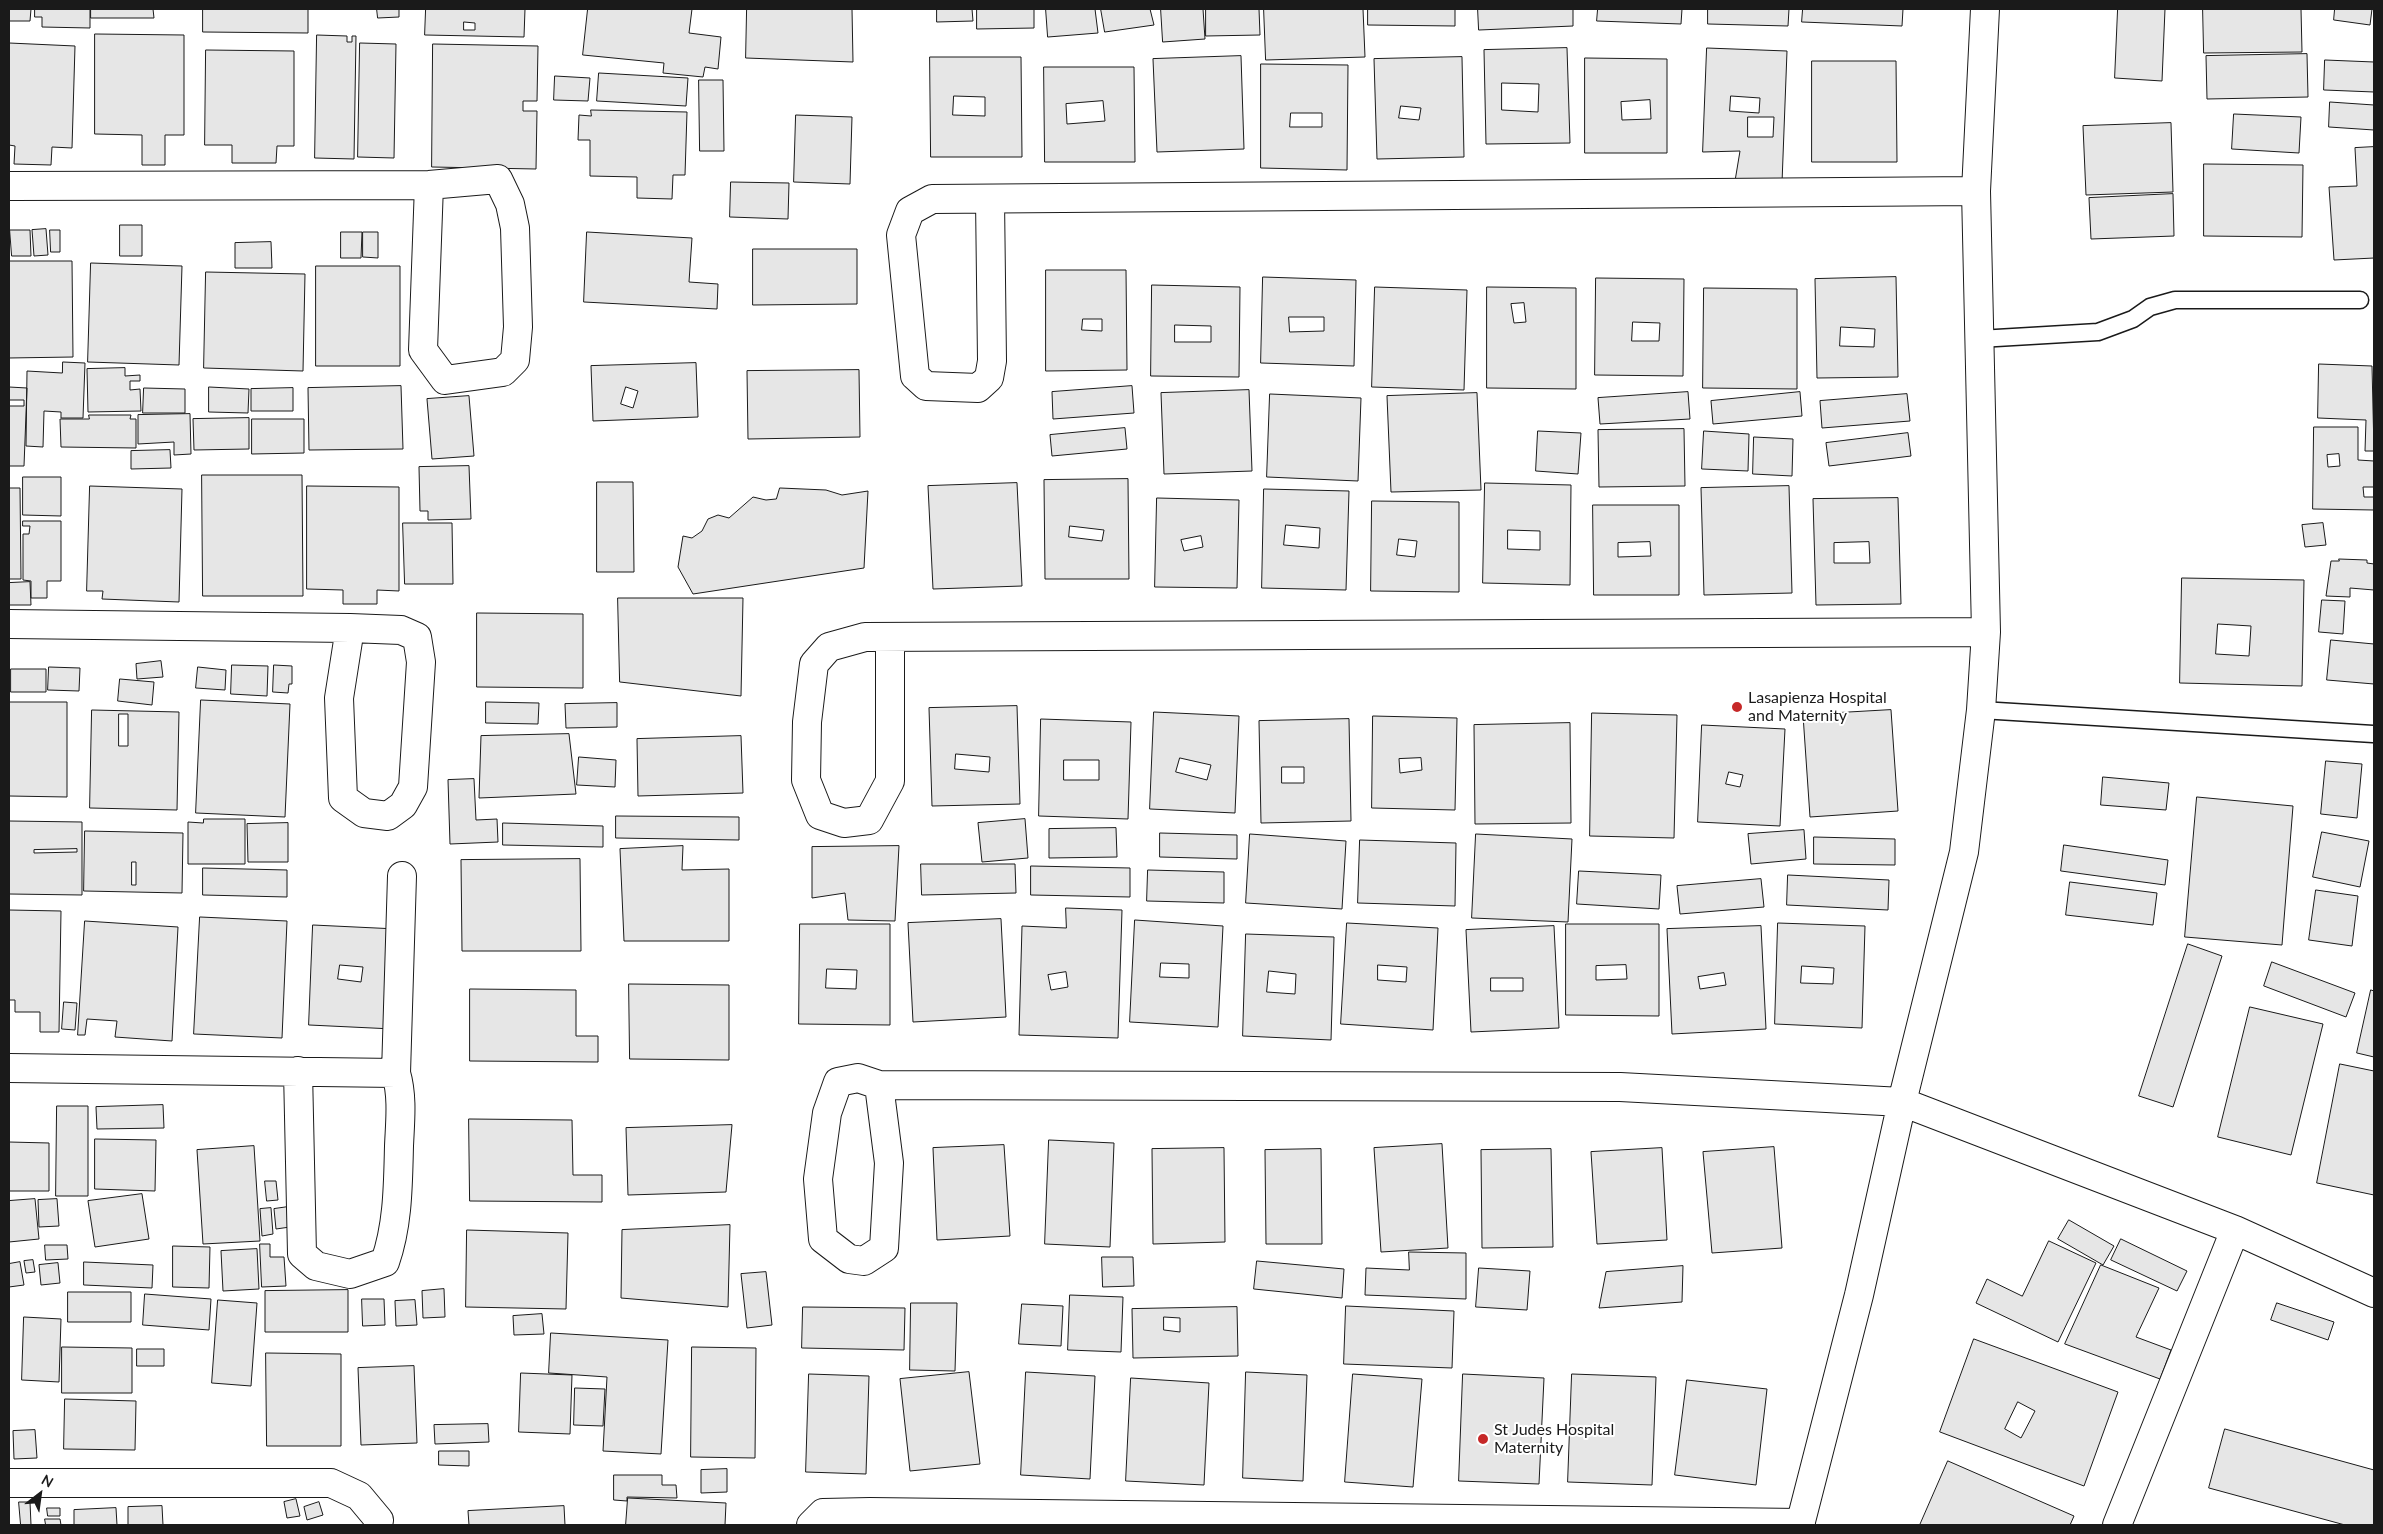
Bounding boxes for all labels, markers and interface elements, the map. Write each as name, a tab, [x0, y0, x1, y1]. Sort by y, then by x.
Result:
place label: Lasapienza Hospital and Maternity	[1748, 688, 1887, 726]
marker: Lasapienza Hospital and Maternity	[1730, 700, 1744, 714]
place label: St Judes Hospital Maternity	[1494, 1420, 1614, 1458]
marker: St Judes Hospital Maternity	[1476, 1432, 1490, 1446]
north arrow	[15, 1469, 65, 1519]
text: N	[39, 1471, 57, 1491]

